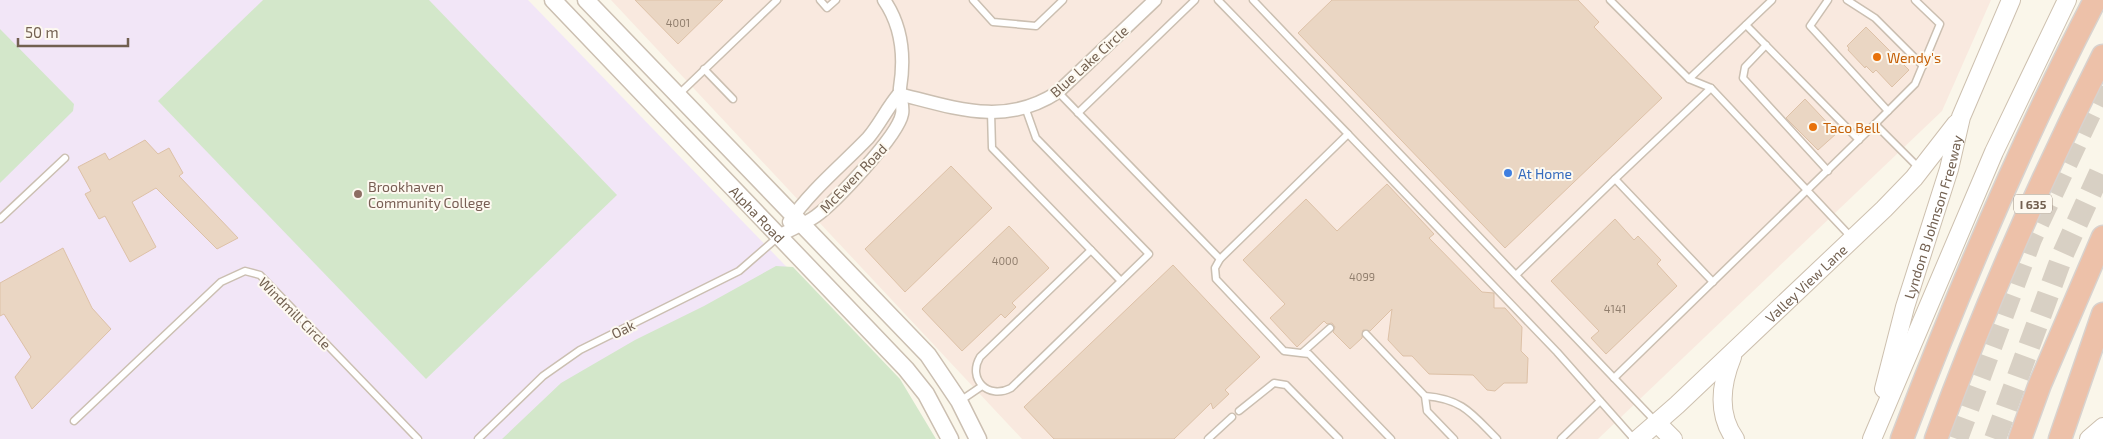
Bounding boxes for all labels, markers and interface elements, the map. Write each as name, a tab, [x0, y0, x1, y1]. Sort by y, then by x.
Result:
scale bar	[18, 15, 128, 47]
house number: 4001	[666, 16, 690, 29]
street label: Blue Lake Circle	[1046, 21, 1132, 101]
text: 50 m	[25, 23, 59, 41]
place label: Wendy's	[1887, 49, 1941, 66]
marker: Wendy's	[1871, 51, 1883, 63]
place label: Taco Bell	[1823, 119, 1881, 136]
marker: Taco Bell	[1807, 121, 1819, 133]
street label: Lyndon B Johnson Freeway	[1900, 133, 1965, 301]
street label: McEwen Road	[816, 140, 890, 216]
place label: At Home	[1518, 165, 1572, 182]
marker: At Home	[1502, 167, 1514, 179]
place label: Brookhaven Community College	[368, 178, 491, 211]
street label: Alpha Road	[727, 182, 789, 246]
marker: Brookhaven Community College	[352, 188, 364, 200]
road number: I 635	[2014, 194, 2052, 213]
street label: Valley View Lane	[1761, 240, 1850, 326]
house number: 4000	[992, 254, 1018, 267]
house number: 4099	[1349, 270, 1375, 283]
street label: Windmill Circle	[255, 273, 335, 353]
house number: 4141	[1604, 302, 1626, 315]
street label: Oak	[608, 316, 638, 342]

